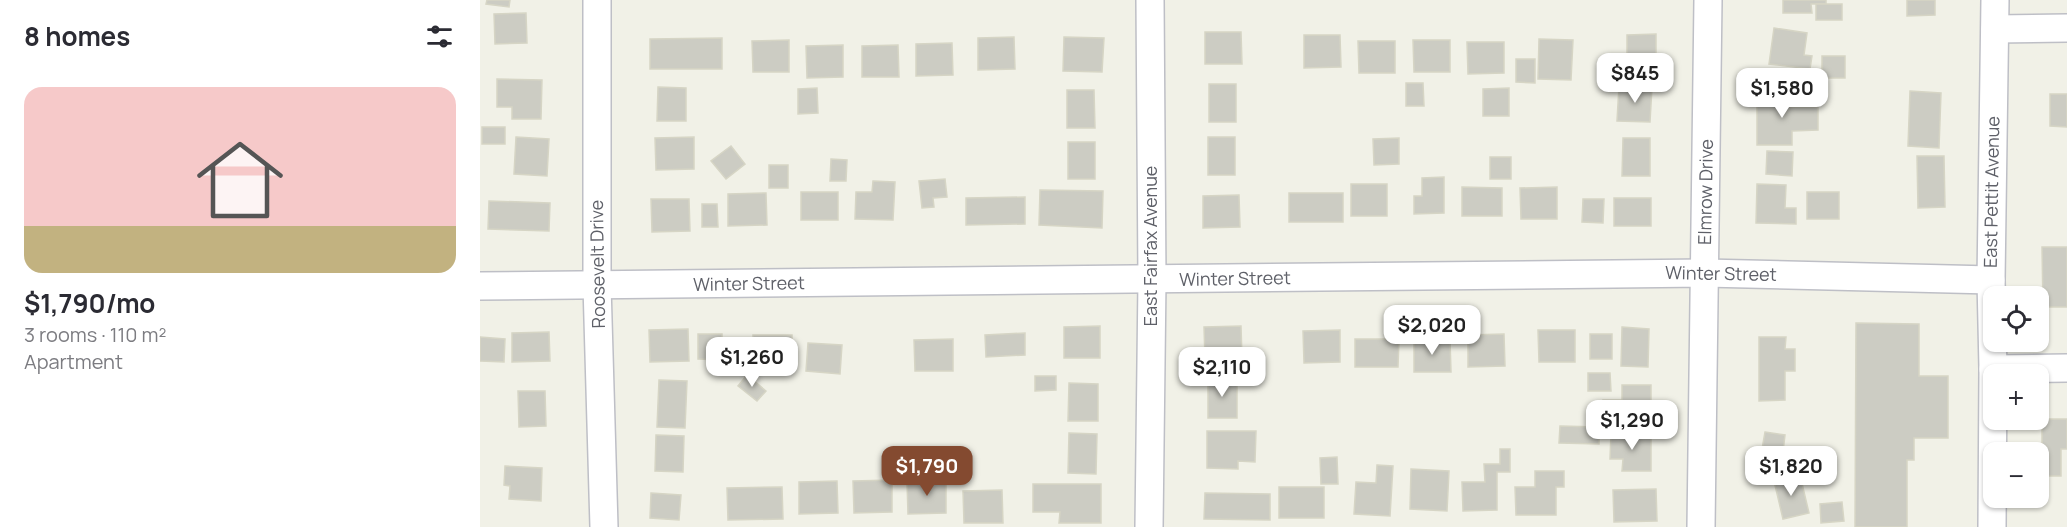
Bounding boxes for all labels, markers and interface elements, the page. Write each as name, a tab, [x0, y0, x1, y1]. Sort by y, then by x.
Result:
text: 8 homes	[24, 18, 130, 54]
icon: filters	[423, 20, 456, 53]
pin: $845	[1599, 53, 1671, 104]
text: $845	[1611, 59, 1659, 86]
pin: $1,580	[1733, 68, 1831, 119]
text: $1,580	[1750, 74, 1814, 101]
street label: East Pettit Avenue	[1978, 116, 2004, 268]
icon: home	[186, 126, 294, 234]
street label: Elmrow Drive	[1692, 139, 1718, 245]
street label: East Fairfax Avenue	[1138, 166, 1162, 326]
street label: Roosevelt Drive	[584, 200, 610, 329]
street label: Winter Street	[1665, 260, 1777, 286]
street label: Winter Street	[1179, 265, 1291, 291]
street label: Winter Street	[693, 270, 805, 296]
text: $1,790/mo	[24, 285, 155, 321]
map controls	[1983, 286, 2049, 508]
button: locate	[1983, 286, 2049, 352]
pin: $2,020	[1383, 305, 1481, 356]
text: $2,020	[1398, 311, 1466, 338]
text: 3 rooms · 110 m²	[24, 321, 166, 348]
pin: $1,260	[703, 337, 801, 388]
text: $1,260	[720, 343, 784, 370]
pin: $2,110	[1173, 347, 1271, 398]
text: Apartment	[24, 348, 123, 375]
text: $2,110	[1193, 353, 1251, 380]
button: +	[1983, 364, 2049, 430]
pin: $1,290	[1583, 400, 1681, 451]
text: $1,290	[1600, 406, 1664, 433]
button: −	[1983, 442, 2049, 508]
pin: $1,790	[878, 446, 976, 497]
pin: $1,820	[1742, 446, 1840, 497]
text: $1,790	[896, 452, 958, 479]
text: $1,820	[1759, 452, 1823, 479]

